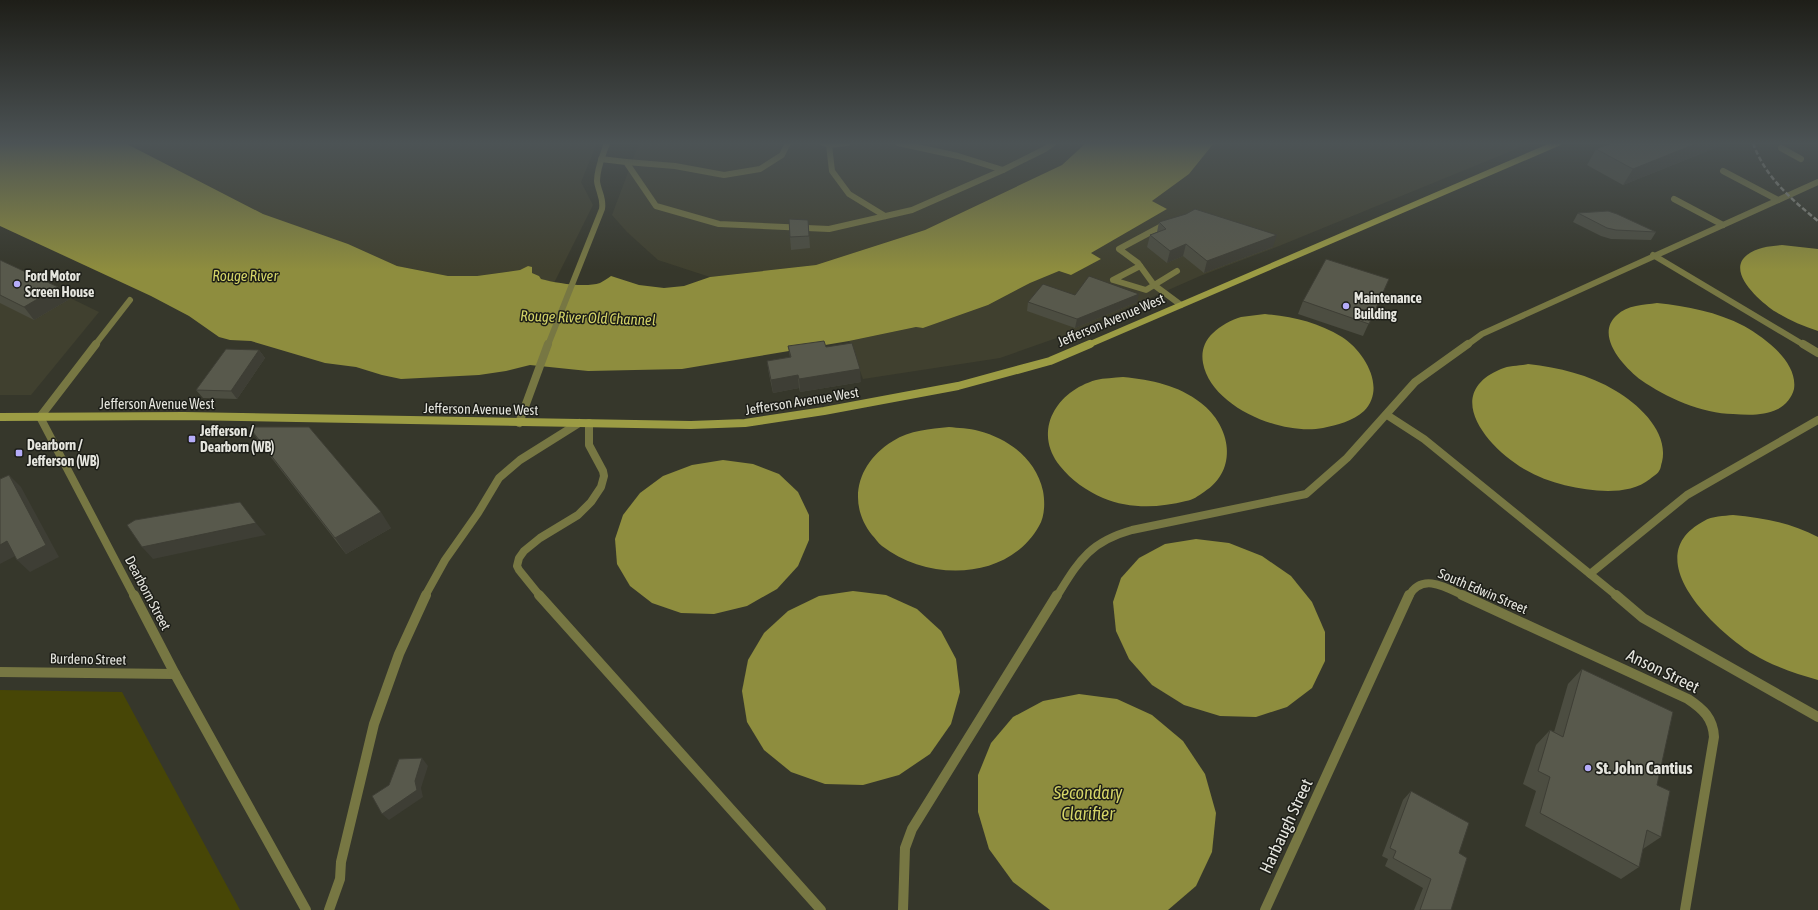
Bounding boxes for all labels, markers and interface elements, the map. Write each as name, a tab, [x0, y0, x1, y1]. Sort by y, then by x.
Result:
water label: Rouge River	[212, 267, 278, 284]
place label: Ford Motor Screen House	[25, 268, 94, 300]
marker: Ford Motor Screen House	[12, 279, 22, 289]
street label: Jefferson Avenue West	[1055, 290, 1167, 350]
place label: Maintenance Building	[1354, 290, 1422, 322]
marker: Maintenance Building	[1341, 301, 1351, 311]
water label: Rouge River Old Channel	[520, 307, 656, 328]
street label: Jefferson Avenue West	[744, 384, 860, 418]
street label: Jefferson Avenue West	[100, 396, 214, 412]
street label: Jefferson Avenue West	[423, 400, 539, 418]
place label: Jefferson / Dearborn (WB)	[199, 423, 274, 455]
marker: Jefferson / Dearborn (WB)	[187, 434, 197, 444]
place label: Dearborn / Jefferson (WB)	[26, 437, 100, 469]
marker: Dearborn / Jefferson (WB)	[14, 448, 24, 458]
street label: Dearborn Street	[122, 553, 174, 633]
street label: South Edwin Street	[1436, 565, 1530, 617]
street label: Anson Street	[1623, 645, 1703, 697]
street label: Burdeno Street	[50, 650, 126, 668]
place label: St. John Cantius	[1596, 758, 1692, 778]
marker: St. John Cantius	[1583, 763, 1593, 773]
street label: Harbaugh Street	[1255, 775, 1317, 877]
water label: Secondary Clarifier	[1053, 782, 1123, 824]

